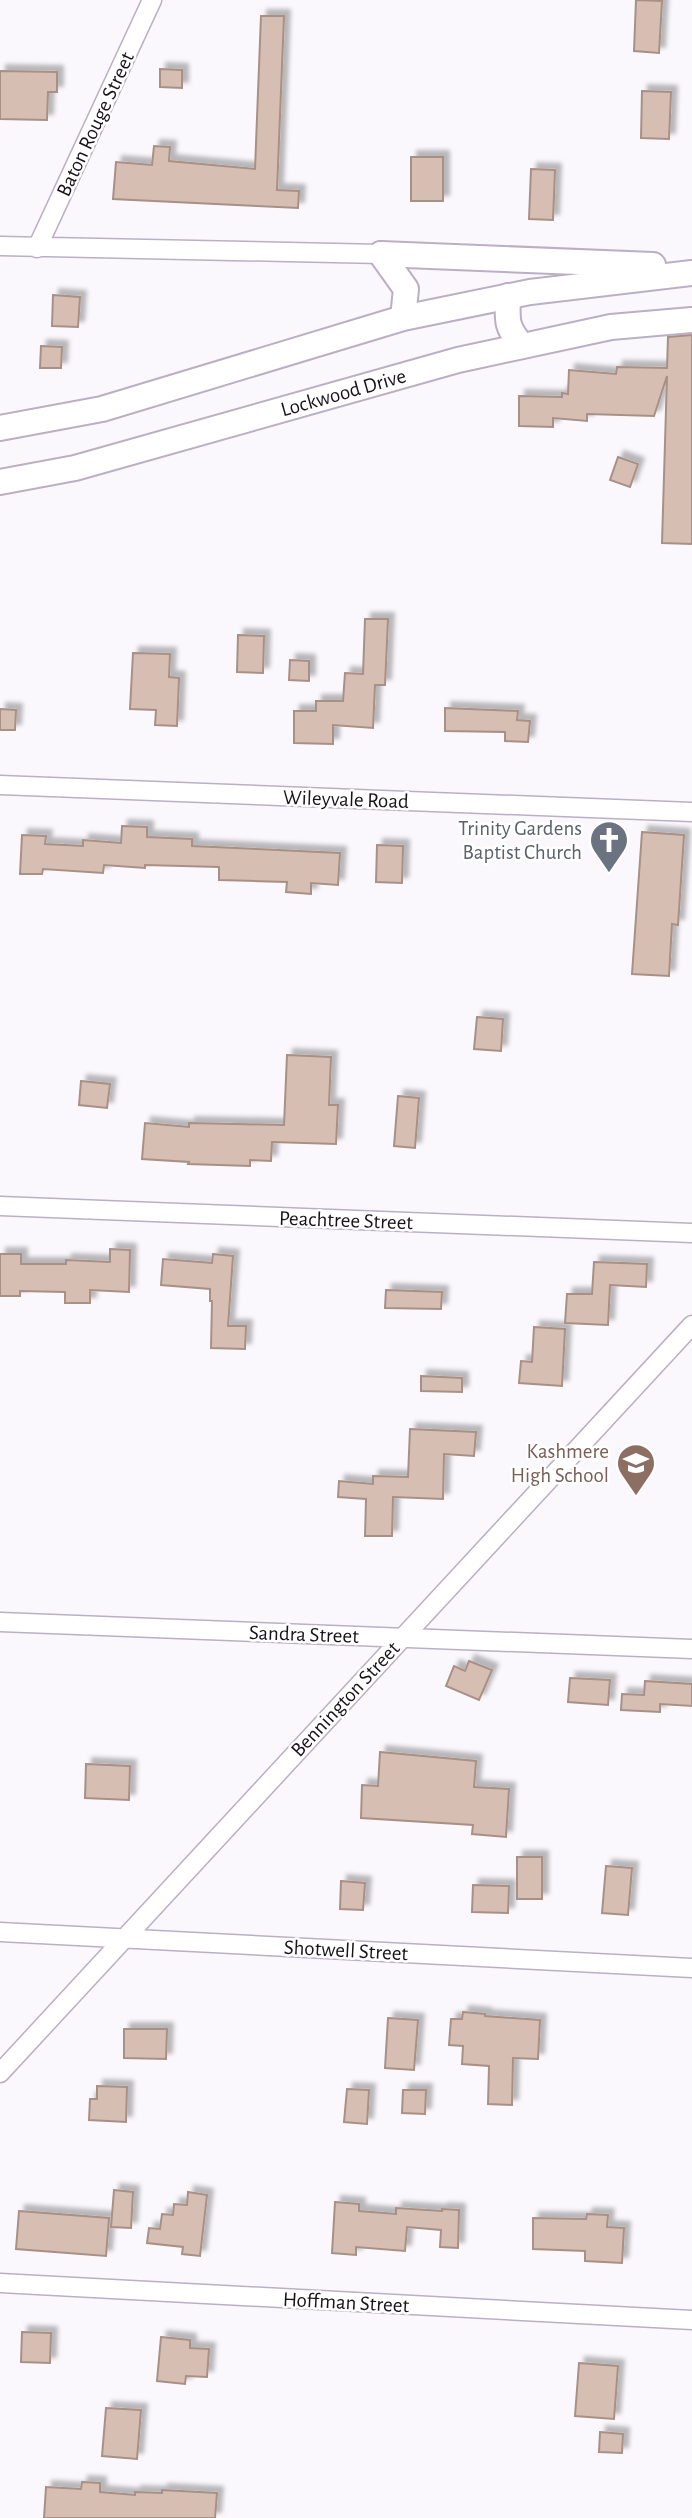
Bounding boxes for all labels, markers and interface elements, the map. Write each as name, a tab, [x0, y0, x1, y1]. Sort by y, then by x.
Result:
street label: Baton Rouge Street	[53, 49, 138, 200]
street label: Lockwood Drive	[278, 365, 408, 420]
street label: Wileyvale Road	[283, 787, 409, 812]
place label: Trinity Gardens Baptist Church	[458, 818, 582, 863]
church icon: Trinity Gardens Baptist Church	[588, 819, 630, 874]
street label: Peachtree Street	[279, 1208, 414, 1233]
place label: Kashmere High School	[511, 1441, 609, 1486]
school or university icon: Kashmere High School	[615, 1442, 657, 1497]
street label: Sandra Street	[249, 1622, 360, 1647]
street label: Bennington Street	[287, 1638, 404, 1761]
street label: Shotwell Street	[283, 1937, 409, 1964]
street label: Hoffman Street	[282, 2289, 410, 2316]

